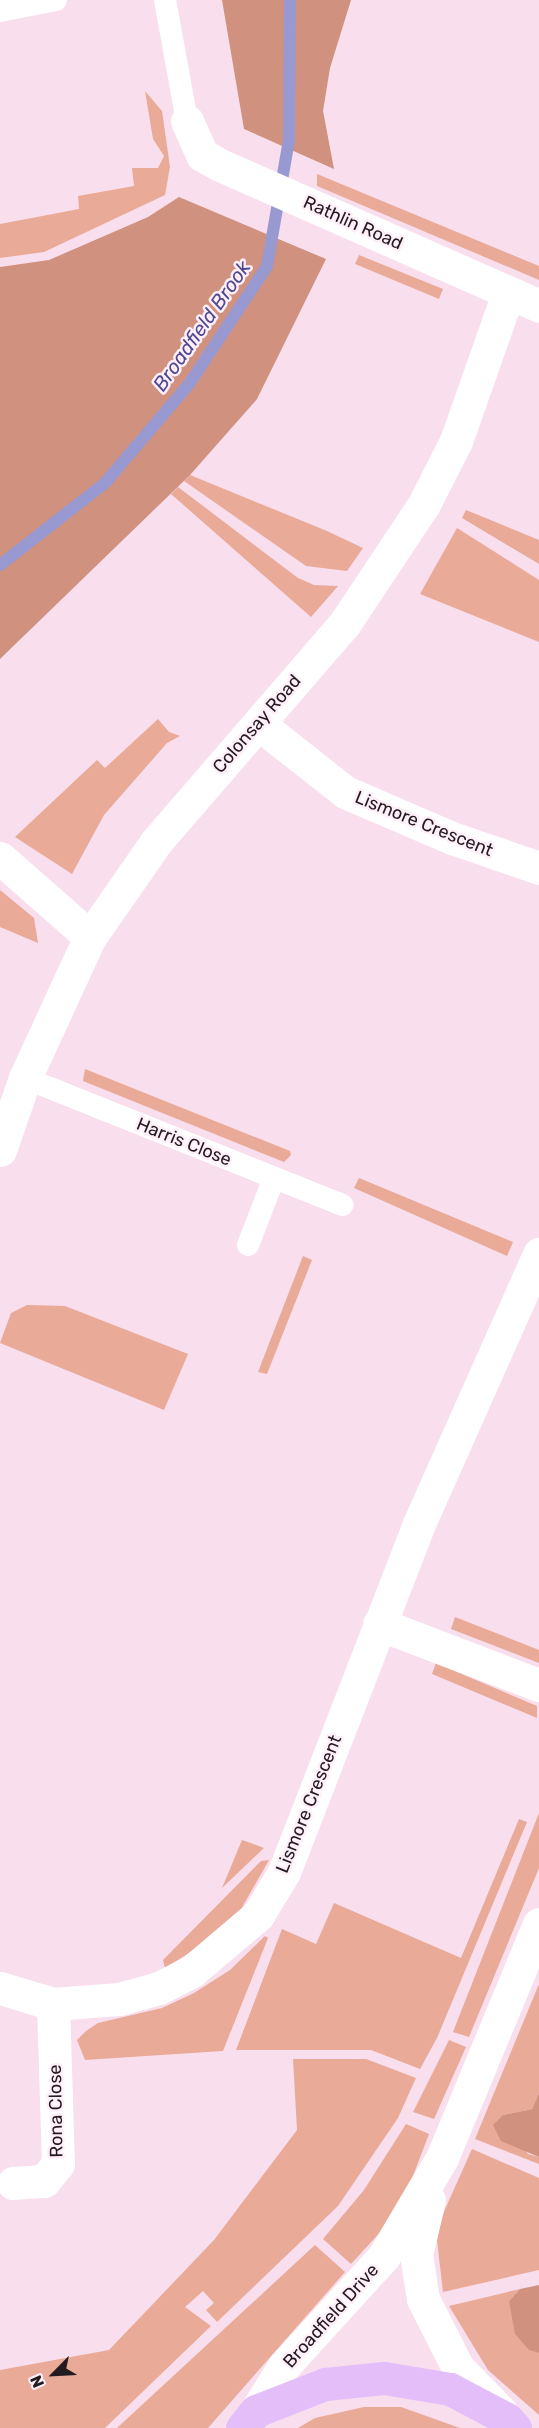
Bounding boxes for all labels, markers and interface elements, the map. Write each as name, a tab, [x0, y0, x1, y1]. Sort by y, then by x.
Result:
street label: Rathlin Road	[300, 192, 406, 254]
water label: Broadfield Brook	[148, 256, 256, 396]
street label: Colonsay Road	[208, 670, 306, 778]
street label: Lismore Crescent	[352, 786, 496, 862]
street label: Harris Close	[133, 1113, 235, 1171]
street label: Lismore Crescent	[271, 1732, 347, 1876]
street label: Rona Close	[44, 2064, 68, 2158]
street label: Broadfield Drive	[279, 2260, 383, 2372]
north arrow	[24, 2344, 84, 2404]
text: N	[26, 2372, 48, 2391]

